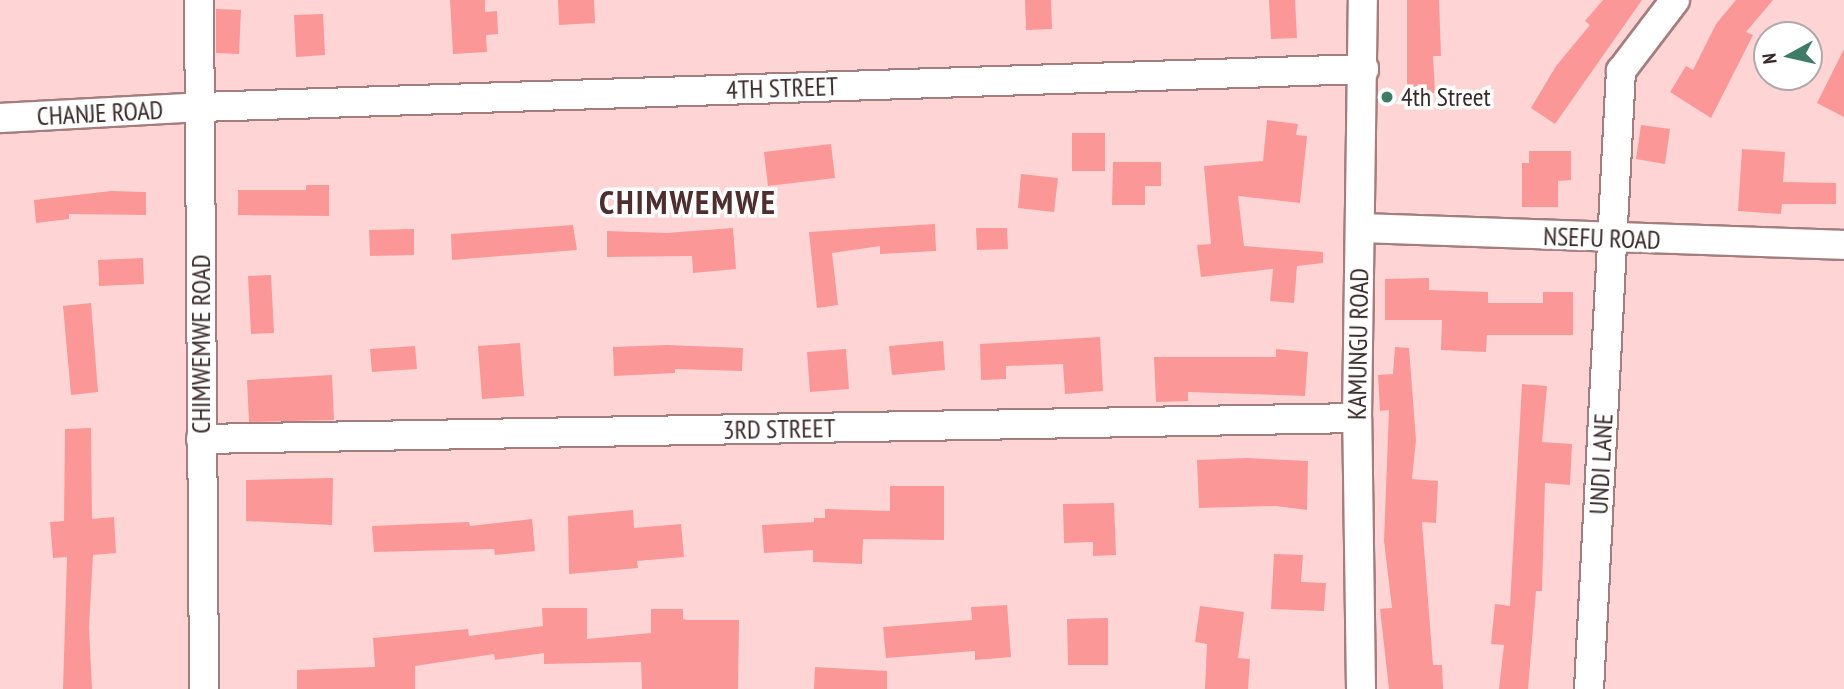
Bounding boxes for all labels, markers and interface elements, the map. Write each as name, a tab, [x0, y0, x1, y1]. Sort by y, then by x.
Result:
north arrow	[1753, 21, 1823, 91]
text: N	[1757, 52, 1782, 65]
street label: 4TH STREET	[726, 70, 838, 106]
place label: 4th Street	[1401, 81, 1491, 113]
marker: 4th Street	[1379, 89, 1395, 105]
street label: CHANJE ROAD	[36, 94, 164, 132]
district label: CHIMWEMWE	[600, 182, 776, 222]
street label: NSEFU ROAD	[1543, 220, 1661, 256]
street label: CHIMWEMWE ROAD	[185, 254, 217, 434]
street label: KAMUNGU ROAD	[1341, 268, 1375, 420]
street label: 3RD STREET	[722, 412, 836, 446]
street label: UNDI LANE	[1583, 413, 1619, 515]

